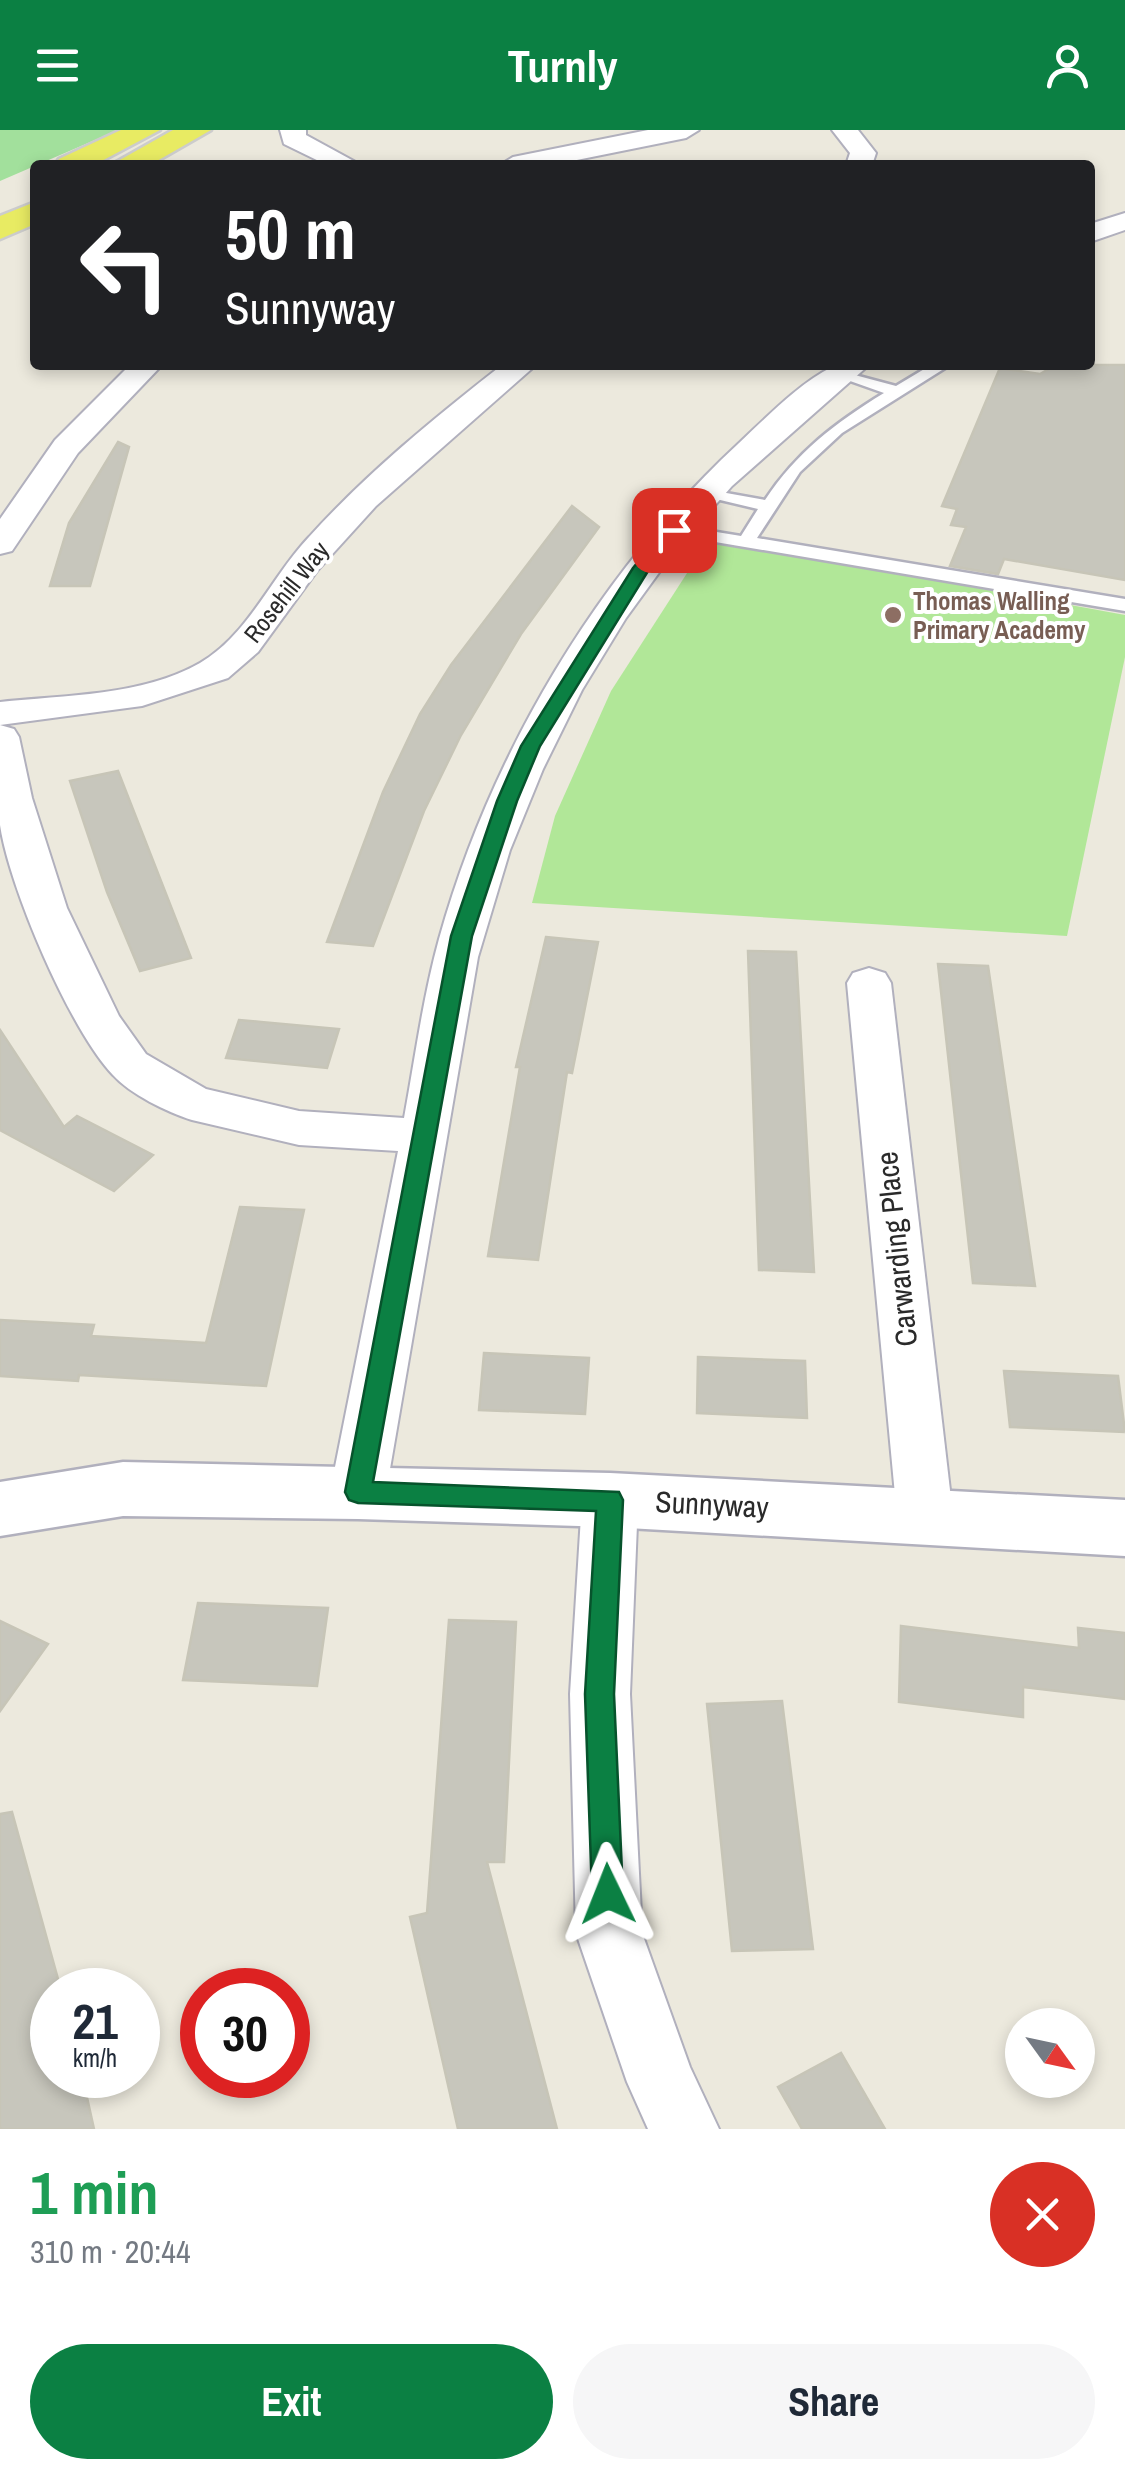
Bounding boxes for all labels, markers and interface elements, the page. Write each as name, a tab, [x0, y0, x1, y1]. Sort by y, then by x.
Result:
text: Turnly	[507, 35, 618, 96]
icon: menu	[30, 38, 85, 93]
icon: person	[1040, 38, 1095, 93]
text: 50 m	[225, 187, 356, 281]
icon: left	[60, 200, 190, 330]
text: Sunnyway	[225, 277, 395, 338]
pin	[632, 488, 717, 573]
icon: arrive	[647, 503, 702, 558]
street label: Rosehill Way	[236, 534, 337, 650]
place label: Thomas Walling Primary Academy	[913, 584, 1086, 647]
marker: Thomas Walling Primary Academy	[882, 604, 904, 626]
street label: Carwarding Place	[866, 1150, 926, 1348]
street label: Sunnyway	[654, 1481, 770, 1527]
position arrow	[556, 1842, 660, 1946]
speed limit sign: 30	[180, 1968, 310, 2098]
text: 21	[72, 1987, 118, 2055]
north arrow	[1005, 2008, 1095, 2098]
map controls	[1005, 2008, 1095, 2098]
text: km/h	[73, 2041, 117, 2075]
text: 1 min	[30, 2152, 159, 2233]
button: close	[990, 2162, 1095, 2267]
text: 310 m · 20:44	[30, 2230, 190, 2273]
button: Exit	[30, 2344, 553, 2459]
button: Share	[573, 2344, 1095, 2459]

